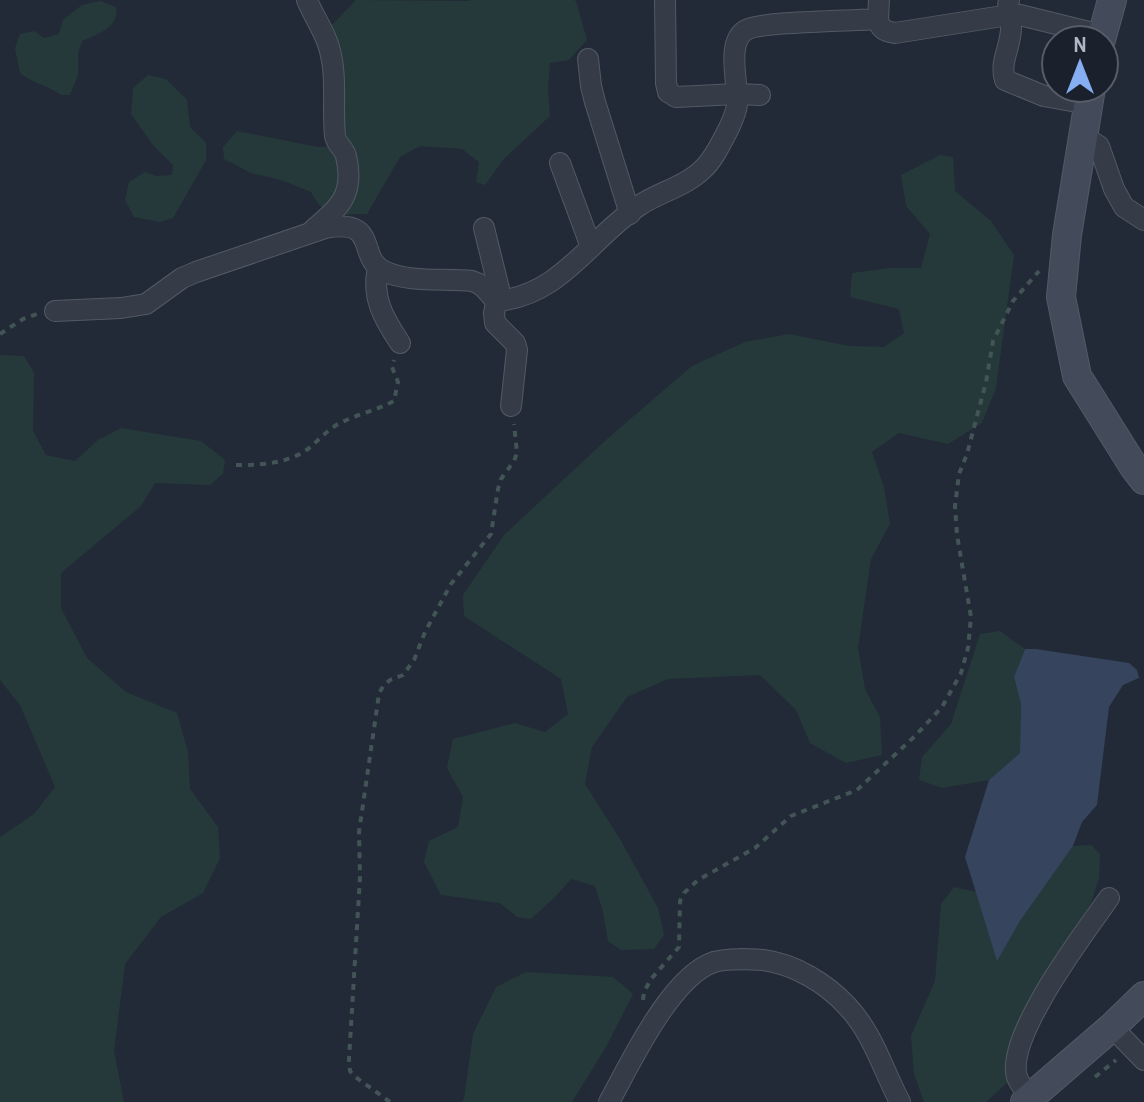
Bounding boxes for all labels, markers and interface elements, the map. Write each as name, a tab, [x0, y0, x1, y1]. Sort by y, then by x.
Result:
north arrow	[1040, 24, 1120, 104]
text: N	[1073, 29, 1087, 59]

